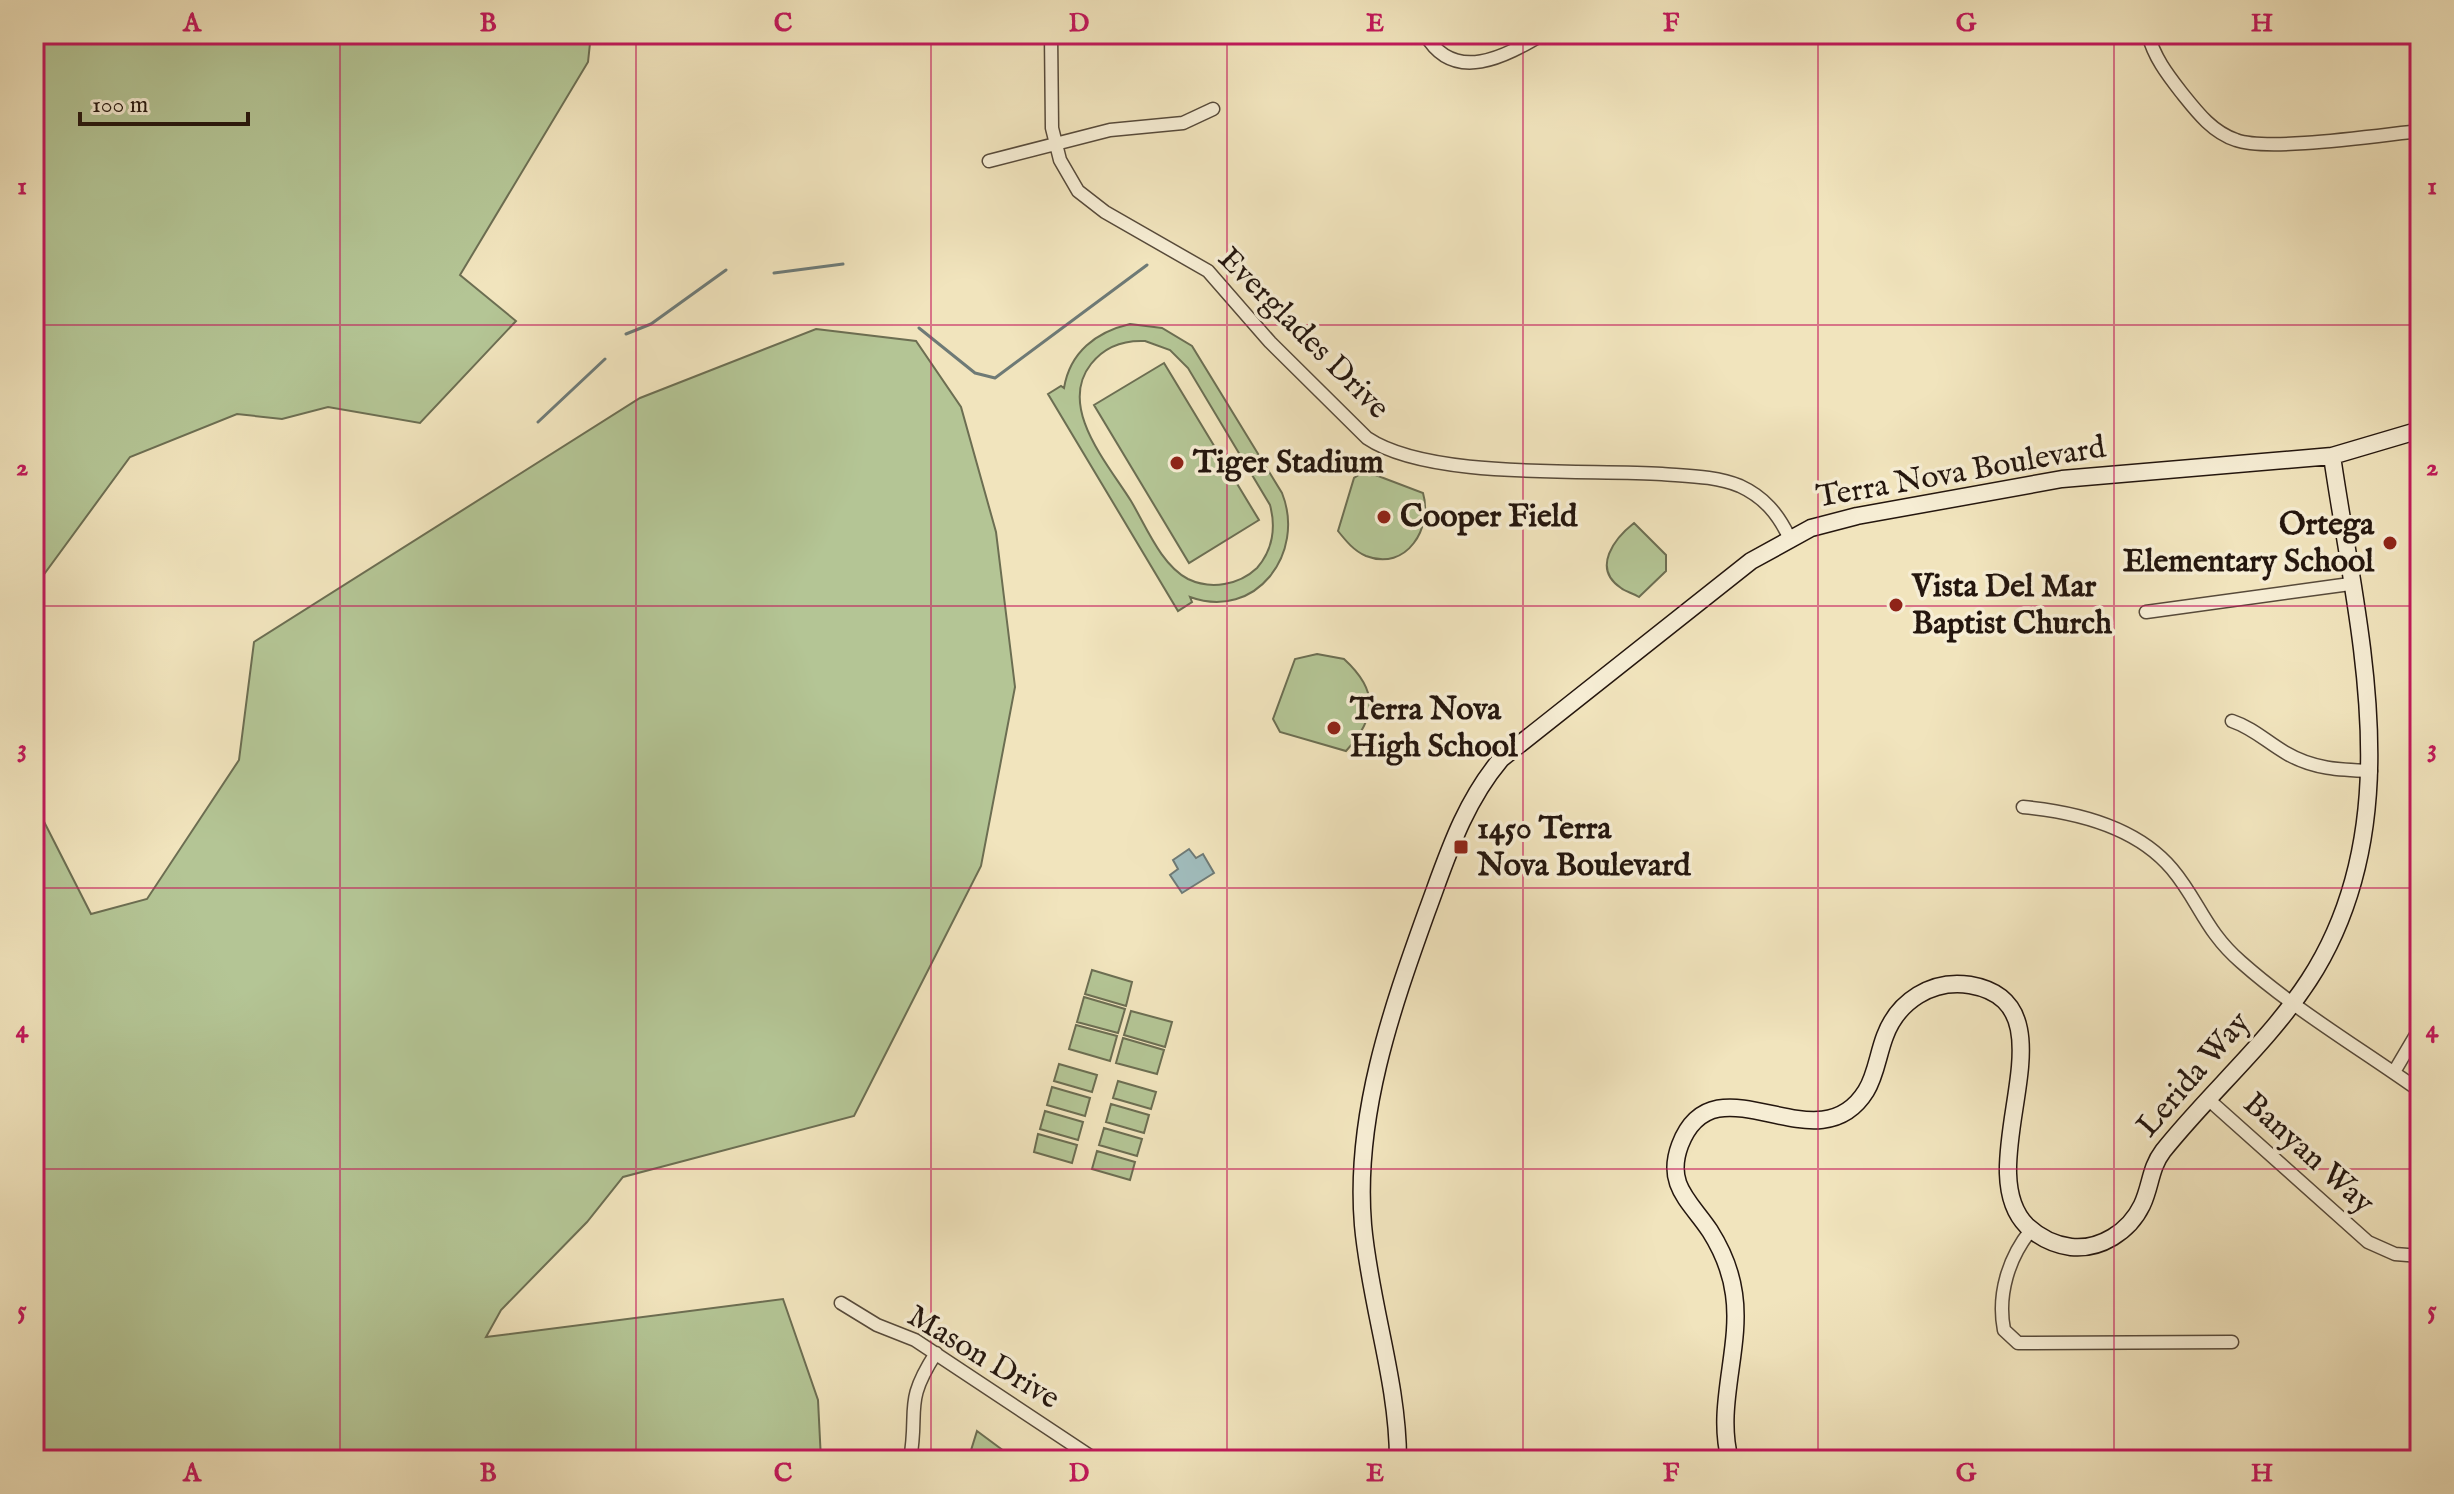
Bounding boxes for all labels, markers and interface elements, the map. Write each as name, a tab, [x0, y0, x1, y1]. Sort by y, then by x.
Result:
text: A	[182, 7, 202, 40]
text: B	[479, 7, 497, 40]
text: C	[774, 7, 793, 40]
text: D	[1069, 7, 1090, 40]
text: E	[1366, 7, 1384, 40]
text: F	[1663, 7, 1680, 40]
text: G	[1956, 7, 1977, 40]
text: H	[2251, 7, 2273, 40]
scale bar	[80, 76, 248, 126]
text: 100 m	[92, 90, 148, 121]
text: 1	[17, 170, 27, 203]
text: 1	[2427, 170, 2437, 203]
street label: Everglades Drive	[1208, 239, 1398, 429]
street label: Terra Nova Boulevard	[1813, 427, 2110, 519]
place label: Tiger Stadium	[1192, 443, 1384, 484]
text: 2	[16, 451, 28, 484]
text: 2	[2426, 451, 2438, 484]
marker: Tiger Stadium	[1168, 454, 1186, 472]
place label: Cooper Field	[1400, 497, 1578, 538]
place label: Ortega Elementary School	[2123, 505, 2375, 583]
marker: Cooper Field	[1375, 508, 1393, 526]
marker: Ortega Elementary School	[2381, 534, 2399, 552]
place label: Vista Del Mar Baptist Church	[1911, 567, 2113, 645]
marker: Vista Del Mar Baptist Church	[1887, 596, 1905, 614]
place label: Terra Nova High School	[1349, 690, 1519, 768]
marker: Terra Nova High School	[1325, 719, 1343, 737]
text: 3	[17, 732, 27, 765]
text: 3	[2427, 732, 2437, 765]
place label: 1450 Terra Nova Boulevard	[1476, 809, 1692, 887]
marker: 1450 Terra Nova Boulevard	[1452, 838, 1470, 856]
street label: Lerida Way	[2128, 1003, 2260, 1146]
text: 4	[16, 1013, 30, 1046]
text: 4	[2426, 1013, 2440, 1046]
street label: Banyan Way	[2234, 1084, 2382, 1224]
text: 5	[17, 1294, 27, 1327]
text: 5	[2427, 1294, 2437, 1327]
street label: Mason Drive	[899, 1296, 1067, 1420]
text: A	[182, 1457, 202, 1490]
text: B	[479, 1457, 497, 1490]
text: C	[774, 1457, 793, 1490]
text: D	[1069, 1457, 1090, 1490]
text: E	[1366, 1457, 1384, 1490]
text: F	[1663, 1457, 1680, 1490]
text: G	[1956, 1457, 1977, 1490]
text: H	[2251, 1457, 2273, 1490]

